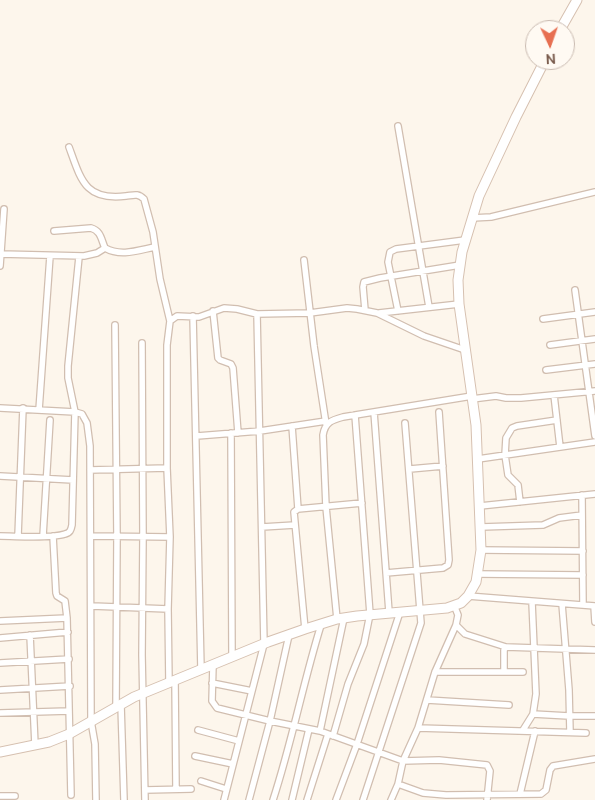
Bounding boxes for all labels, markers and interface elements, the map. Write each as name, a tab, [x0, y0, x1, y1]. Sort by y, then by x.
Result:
north arrow	[525, 20, 575, 70]
text: N	[545, 51, 556, 67]

